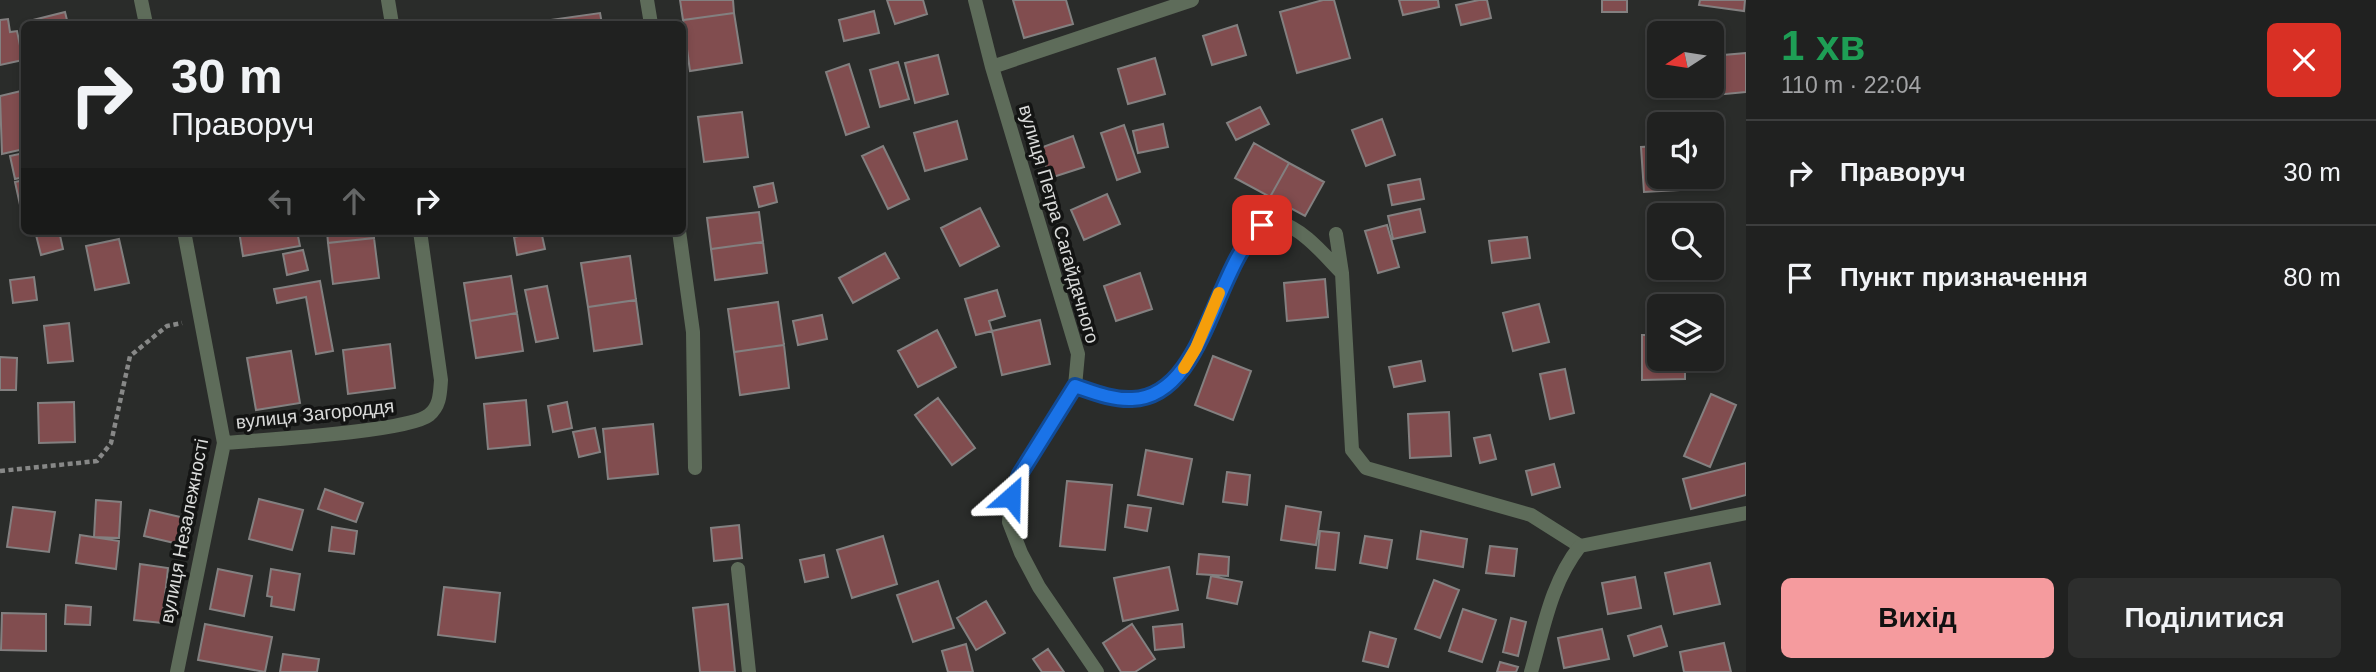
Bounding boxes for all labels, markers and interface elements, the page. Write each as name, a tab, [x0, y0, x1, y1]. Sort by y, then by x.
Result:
north arrow	[1647, 21, 1724, 98]
map controls	[1647, 21, 1724, 371]
text: 1 хв	[1781, 22, 1865, 69]
button: close	[2267, 23, 2341, 97]
icon: right	[56, 49, 147, 140]
text: 30 m	[171, 49, 283, 103]
text: 110 m · 22:04	[1781, 72, 1921, 98]
street label: вулиця Петра Сагайдачного	[1015, 102, 1103, 346]
text: Праворуч	[171, 106, 314, 142]
button: sound	[1647, 112, 1724, 189]
icon: right	[1781, 154, 1819, 192]
text: Праворуч	[1840, 157, 1966, 187]
text: 30 m	[2283, 157, 2341, 187]
icon: left	[262, 182, 300, 220]
icon: ahead	[335, 182, 373, 220]
icon: right	[408, 182, 446, 220]
pin	[1232, 195, 1292, 255]
button: search	[1647, 203, 1724, 280]
icon: arrive	[1243, 206, 1281, 244]
icon: arrive	[1781, 259, 1819, 297]
text: Пункт призначення	[1840, 262, 2088, 292]
text: 80 m	[2283, 262, 2341, 292]
button: layers	[1647, 294, 1724, 371]
street label: вулиця Загороддя	[235, 395, 395, 433]
street label: вулиця Незалежності	[156, 437, 212, 625]
position arrow	[974, 460, 1048, 534]
button: Вихід	[1781, 578, 2054, 658]
button: Поділитися	[2068, 578, 2341, 658]

